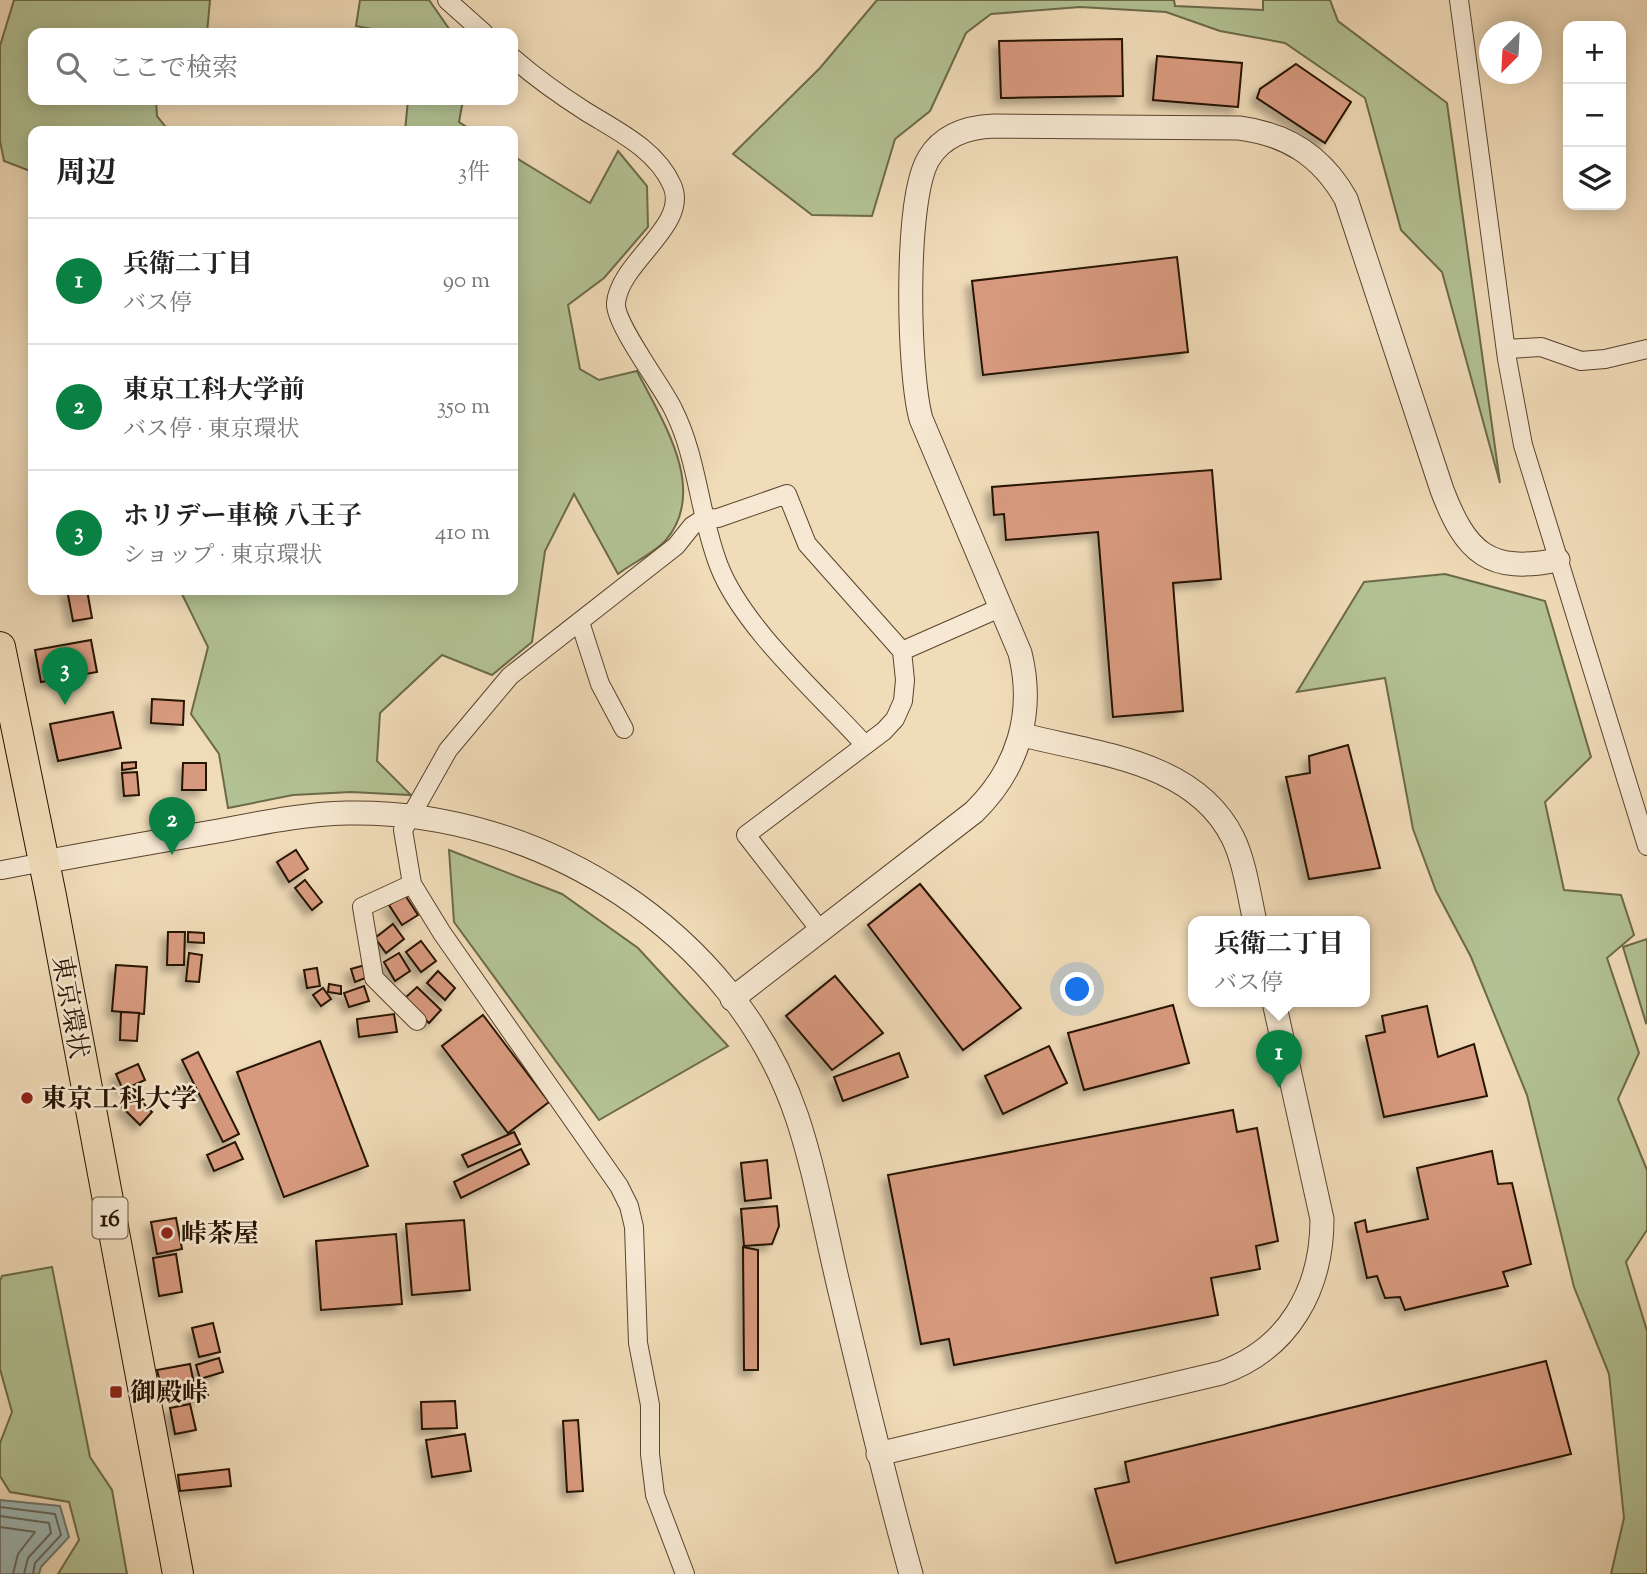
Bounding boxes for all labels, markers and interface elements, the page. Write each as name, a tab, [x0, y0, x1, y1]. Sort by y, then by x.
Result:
north arrow	[1479, 21, 1542, 84]
map controls	[1563, 21, 1626, 210]
button: +	[1563, 21, 1626, 84]
search box	[28, 28, 518, 105]
icon: search	[52, 48, 90, 86]
text: ここで検索	[108, 51, 238, 88]
button: −	[1563, 84, 1626, 147]
button: layers	[1563, 147, 1626, 210]
text: 周辺	[56, 153, 116, 196]
text: 3件	[458, 157, 490, 190]
text: 兵衛二丁目	[123, 247, 253, 284]
text: 1	[75, 265, 83, 298]
text: 90 m	[443, 265, 490, 298]
text: バス停	[123, 288, 192, 321]
text: 東京工科大学前	[123, 373, 305, 410]
text: 2	[74, 391, 84, 424]
text: 350 m	[437, 391, 490, 424]
text: バス停 · 東京環状	[123, 414, 300, 447]
text: ホリデー車検 八王子	[123, 499, 362, 536]
text: 3	[74, 517, 84, 550]
text: 410 m	[435, 517, 490, 550]
text: ショップ · 東京環状	[123, 540, 322, 573]
pin: 3	[42, 647, 88, 705]
pin: 2	[149, 797, 195, 855]
popup	[1188, 916, 1370, 1007]
text: 兵衛二丁目	[1214, 927, 1344, 964]
street label: 東京環状	[41, 953, 96, 1062]
text: バス停	[1214, 968, 1283, 1001]
your location	[1060, 972, 1094, 1006]
pin: 1	[1256, 1030, 1302, 1088]
place label: 東京工科大学	[41, 1082, 197, 1119]
marker: 東京工科大学	[19, 1090, 35, 1106]
road number: 16	[92, 1198, 128, 1238]
place label: 峠茶屋	[181, 1217, 259, 1254]
marker: 峠茶屋	[159, 1225, 175, 1241]
place label: 御殿峠	[130, 1376, 208, 1413]
marker: 御殿峠	[108, 1384, 124, 1400]

